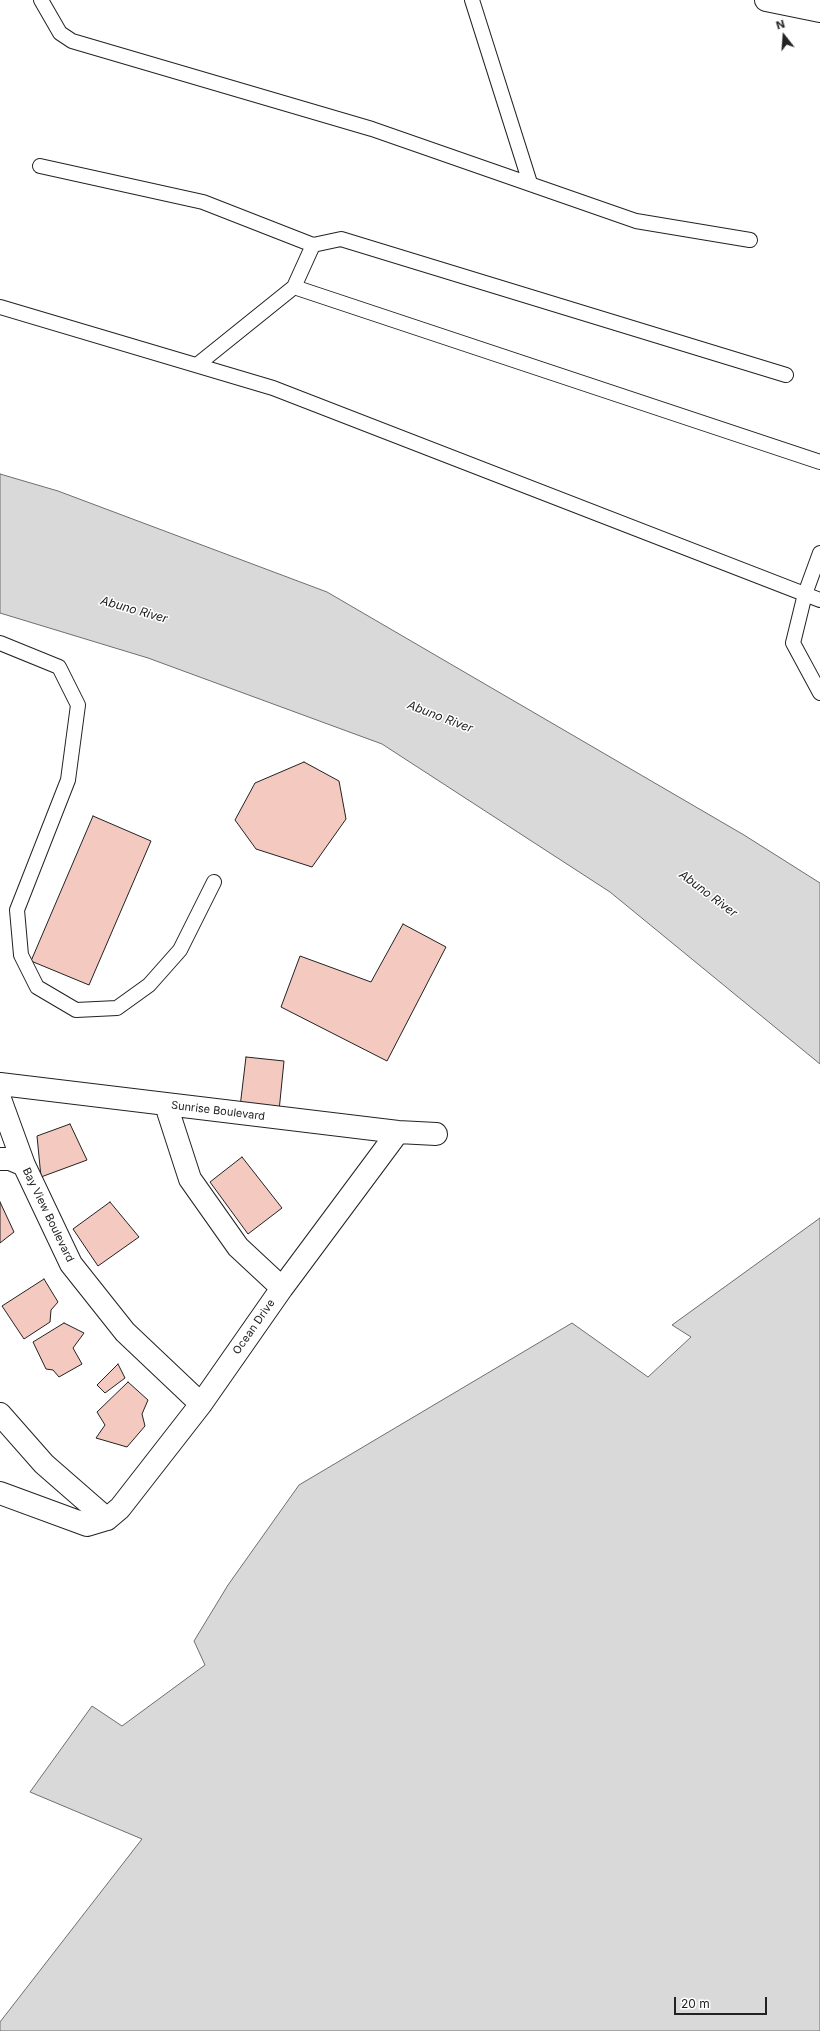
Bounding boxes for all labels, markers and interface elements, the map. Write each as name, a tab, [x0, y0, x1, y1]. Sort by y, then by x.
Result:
north arrow	[764, 16, 804, 56]
text: N	[774, 17, 787, 32]
water label: Abuno River	[99, 594, 169, 626]
water label: Abuno River	[405, 698, 475, 736]
water label: Abuno River	[676, 867, 740, 921]
street label: Sunrise Boulevard	[170, 1099, 266, 1123]
street label: Bay View Boulevard	[19, 1166, 77, 1264]
street label: Ocean Drive	[230, 1297, 278, 1357]
scale bar	[676, 1989, 769, 2015]
text: 20 m	[681, 1996, 710, 2011]

